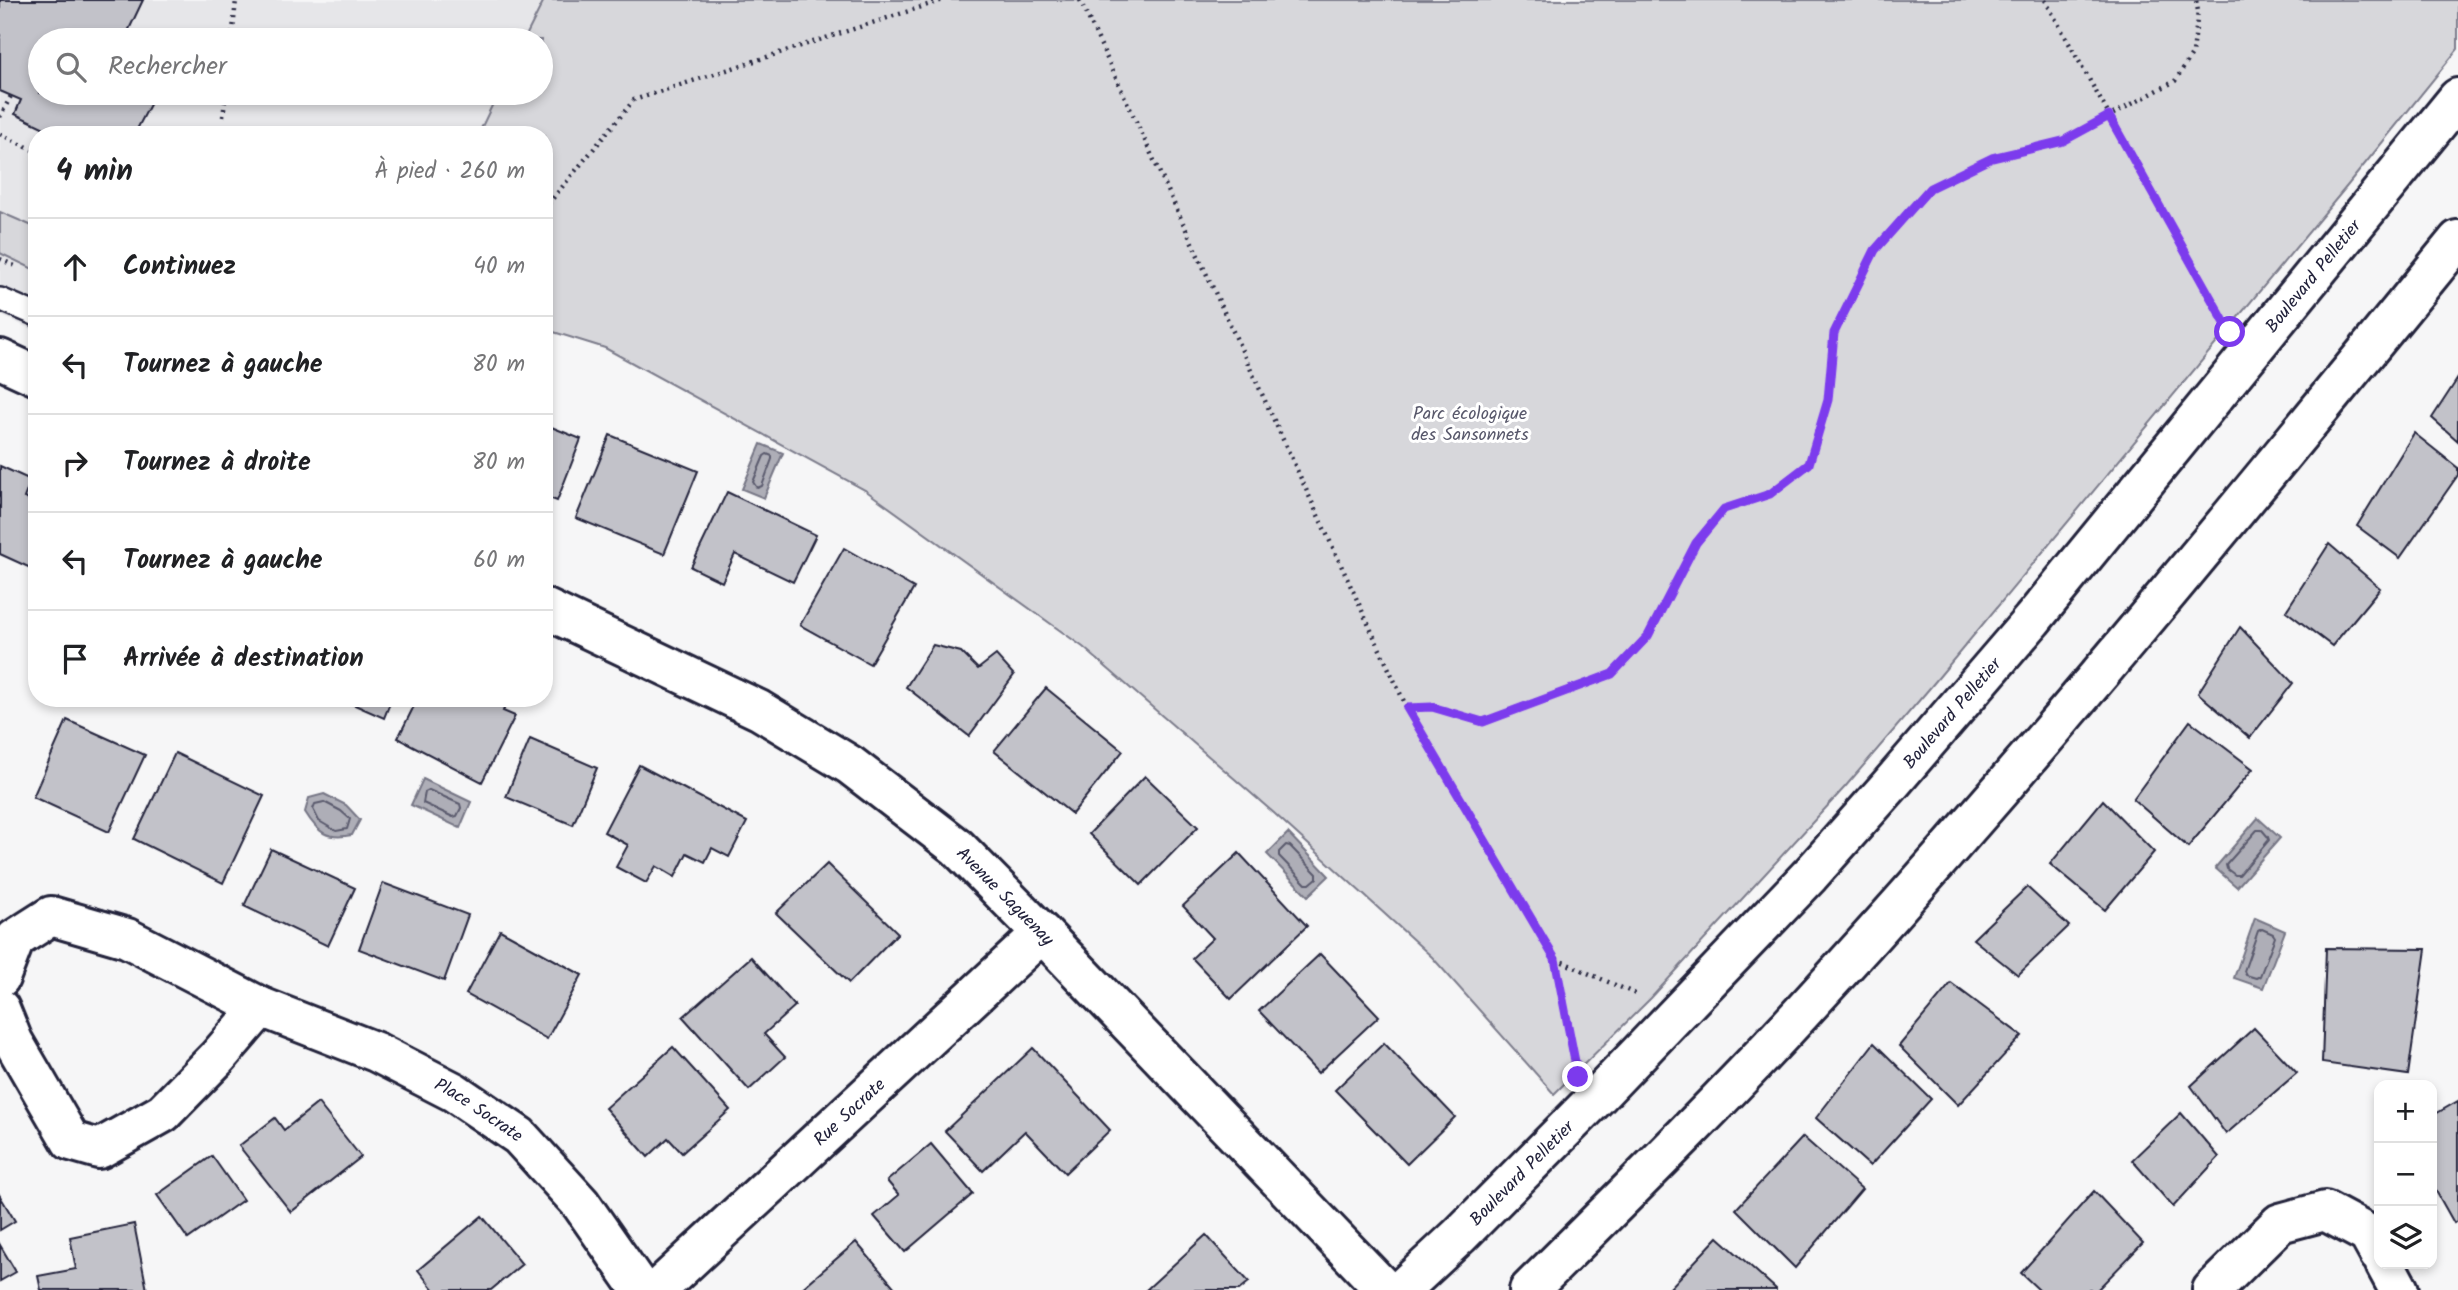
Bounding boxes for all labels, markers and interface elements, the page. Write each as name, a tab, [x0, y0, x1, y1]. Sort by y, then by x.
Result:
search box	[28, 28, 553, 105]
text: Rechercher	[108, 46, 227, 88]
icon: search	[52, 48, 90, 86]
text: 4 min	[56, 148, 133, 196]
text: À pied · 260 m	[374, 154, 525, 190]
street label: Boulevard Pelletier	[2259, 213, 2370, 340]
text: Continuez	[123, 246, 236, 288]
icon: ahead	[56, 248, 94, 286]
text: 40 m	[473, 249, 525, 285]
route start	[2214, 316, 2245, 347]
text: Tournez à gauche	[123, 344, 323, 386]
icon: left	[56, 346, 94, 384]
text: 80 m	[472, 347, 525, 383]
park label: Parc écologique des Sansonnets	[1411, 400, 1529, 450]
text: Tournez à droite	[123, 442, 311, 484]
icon: right	[56, 444, 94, 482]
text: 80 m	[472, 445, 525, 481]
text: Tournez à gauche	[123, 540, 323, 582]
icon: left	[56, 542, 94, 580]
text: 60 m	[473, 543, 525, 579]
text: Arrivée à destination	[123, 638, 364, 680]
icon: arrive	[56, 640, 94, 678]
street label: Boulevard Pelletier	[1897, 651, 2010, 776]
street label: Avenue Saguenay	[948, 841, 1061, 954]
route end	[1562, 1061, 1593, 1092]
street label: Place Socrate	[429, 1071, 528, 1151]
street label: Rue Socrate	[807, 1072, 893, 1154]
map controls	[2374, 1080, 2437, 1269]
button: +	[2374, 1080, 2437, 1143]
street label: Boulevard Pelletier	[1463, 1114, 1583, 1234]
button: −	[2374, 1143, 2437, 1206]
button: layers	[2374, 1206, 2437, 1269]

